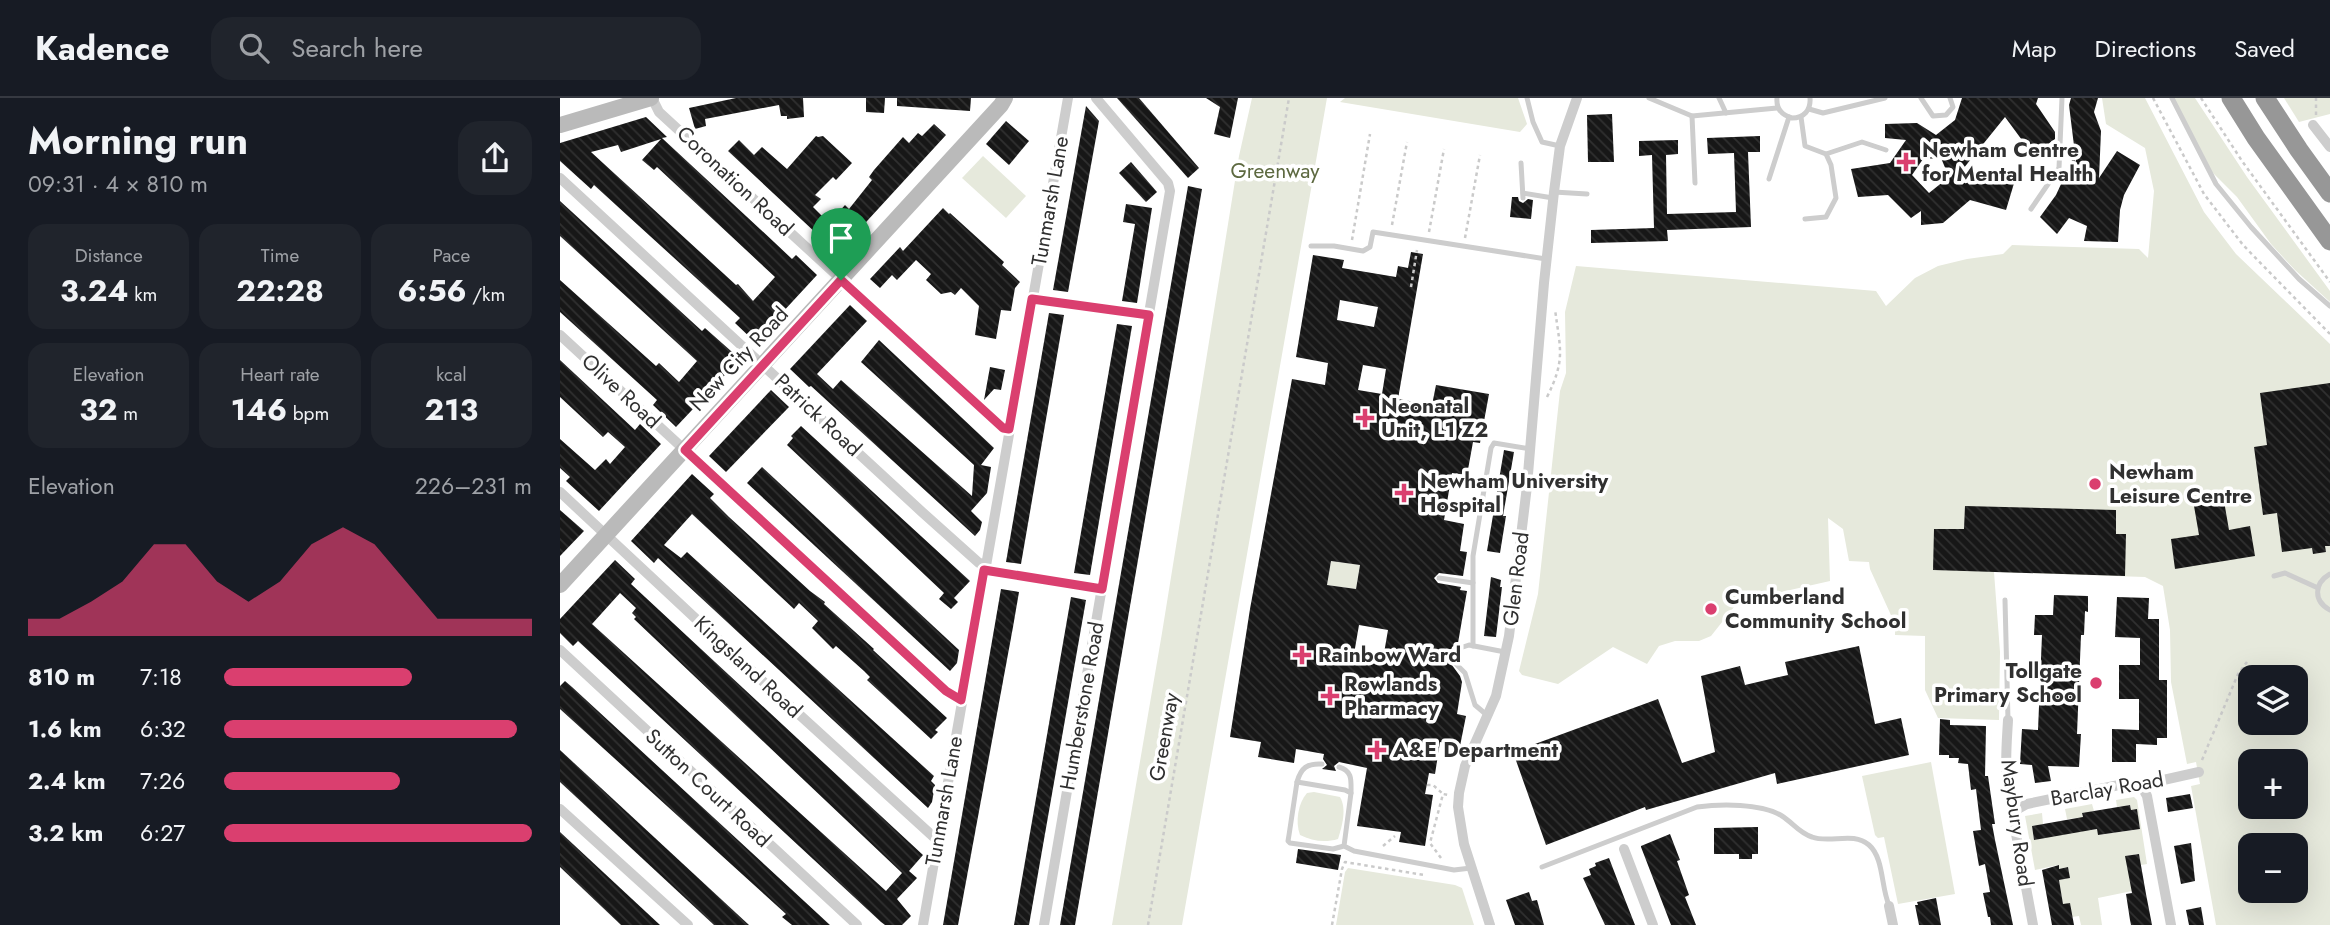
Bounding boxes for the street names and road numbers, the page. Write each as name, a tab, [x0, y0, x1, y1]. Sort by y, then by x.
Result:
street label: Coronation Road	[670, 119, 800, 243]
street label: Tunmarsh Lane	[1024, 134, 1076, 268]
street label: New City Road	[683, 300, 795, 418]
street label: Olive Road	[575, 347, 667, 435]
street label: Patrick Road	[768, 367, 868, 463]
street label: Glen Road	[1495, 530, 1537, 628]
street label: Kingsland Road	[687, 609, 809, 725]
street label: Humberstone Road	[1052, 619, 1112, 793]
street label: Greenway	[1141, 690, 1187, 784]
street label: Sutton Court Road	[638, 722, 778, 854]
street label: Tunmarsh Lane	[918, 734, 970, 868]
street label: Maybury Road	[1993, 758, 2041, 888]
street label: Barclay Road	[2048, 764, 2166, 814]

